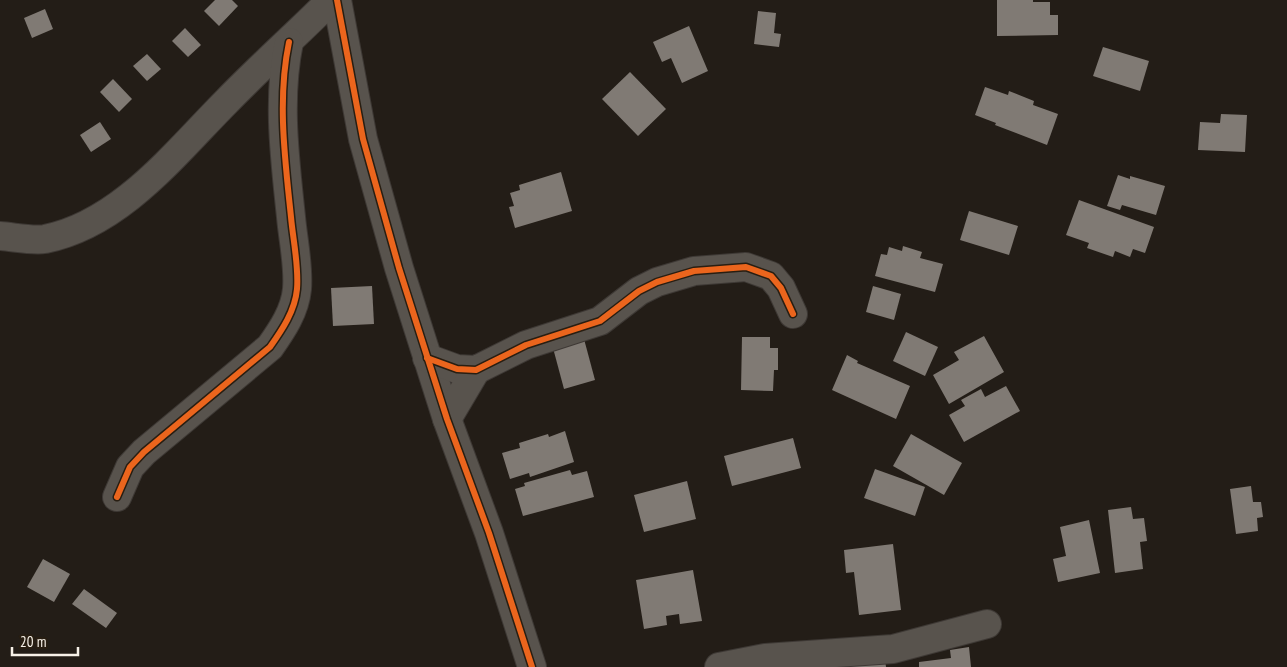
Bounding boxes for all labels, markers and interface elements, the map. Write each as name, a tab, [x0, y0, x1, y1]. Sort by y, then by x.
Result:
scale bar	[12, 624, 79, 656]
text: 20 m	[20, 632, 46, 651]

